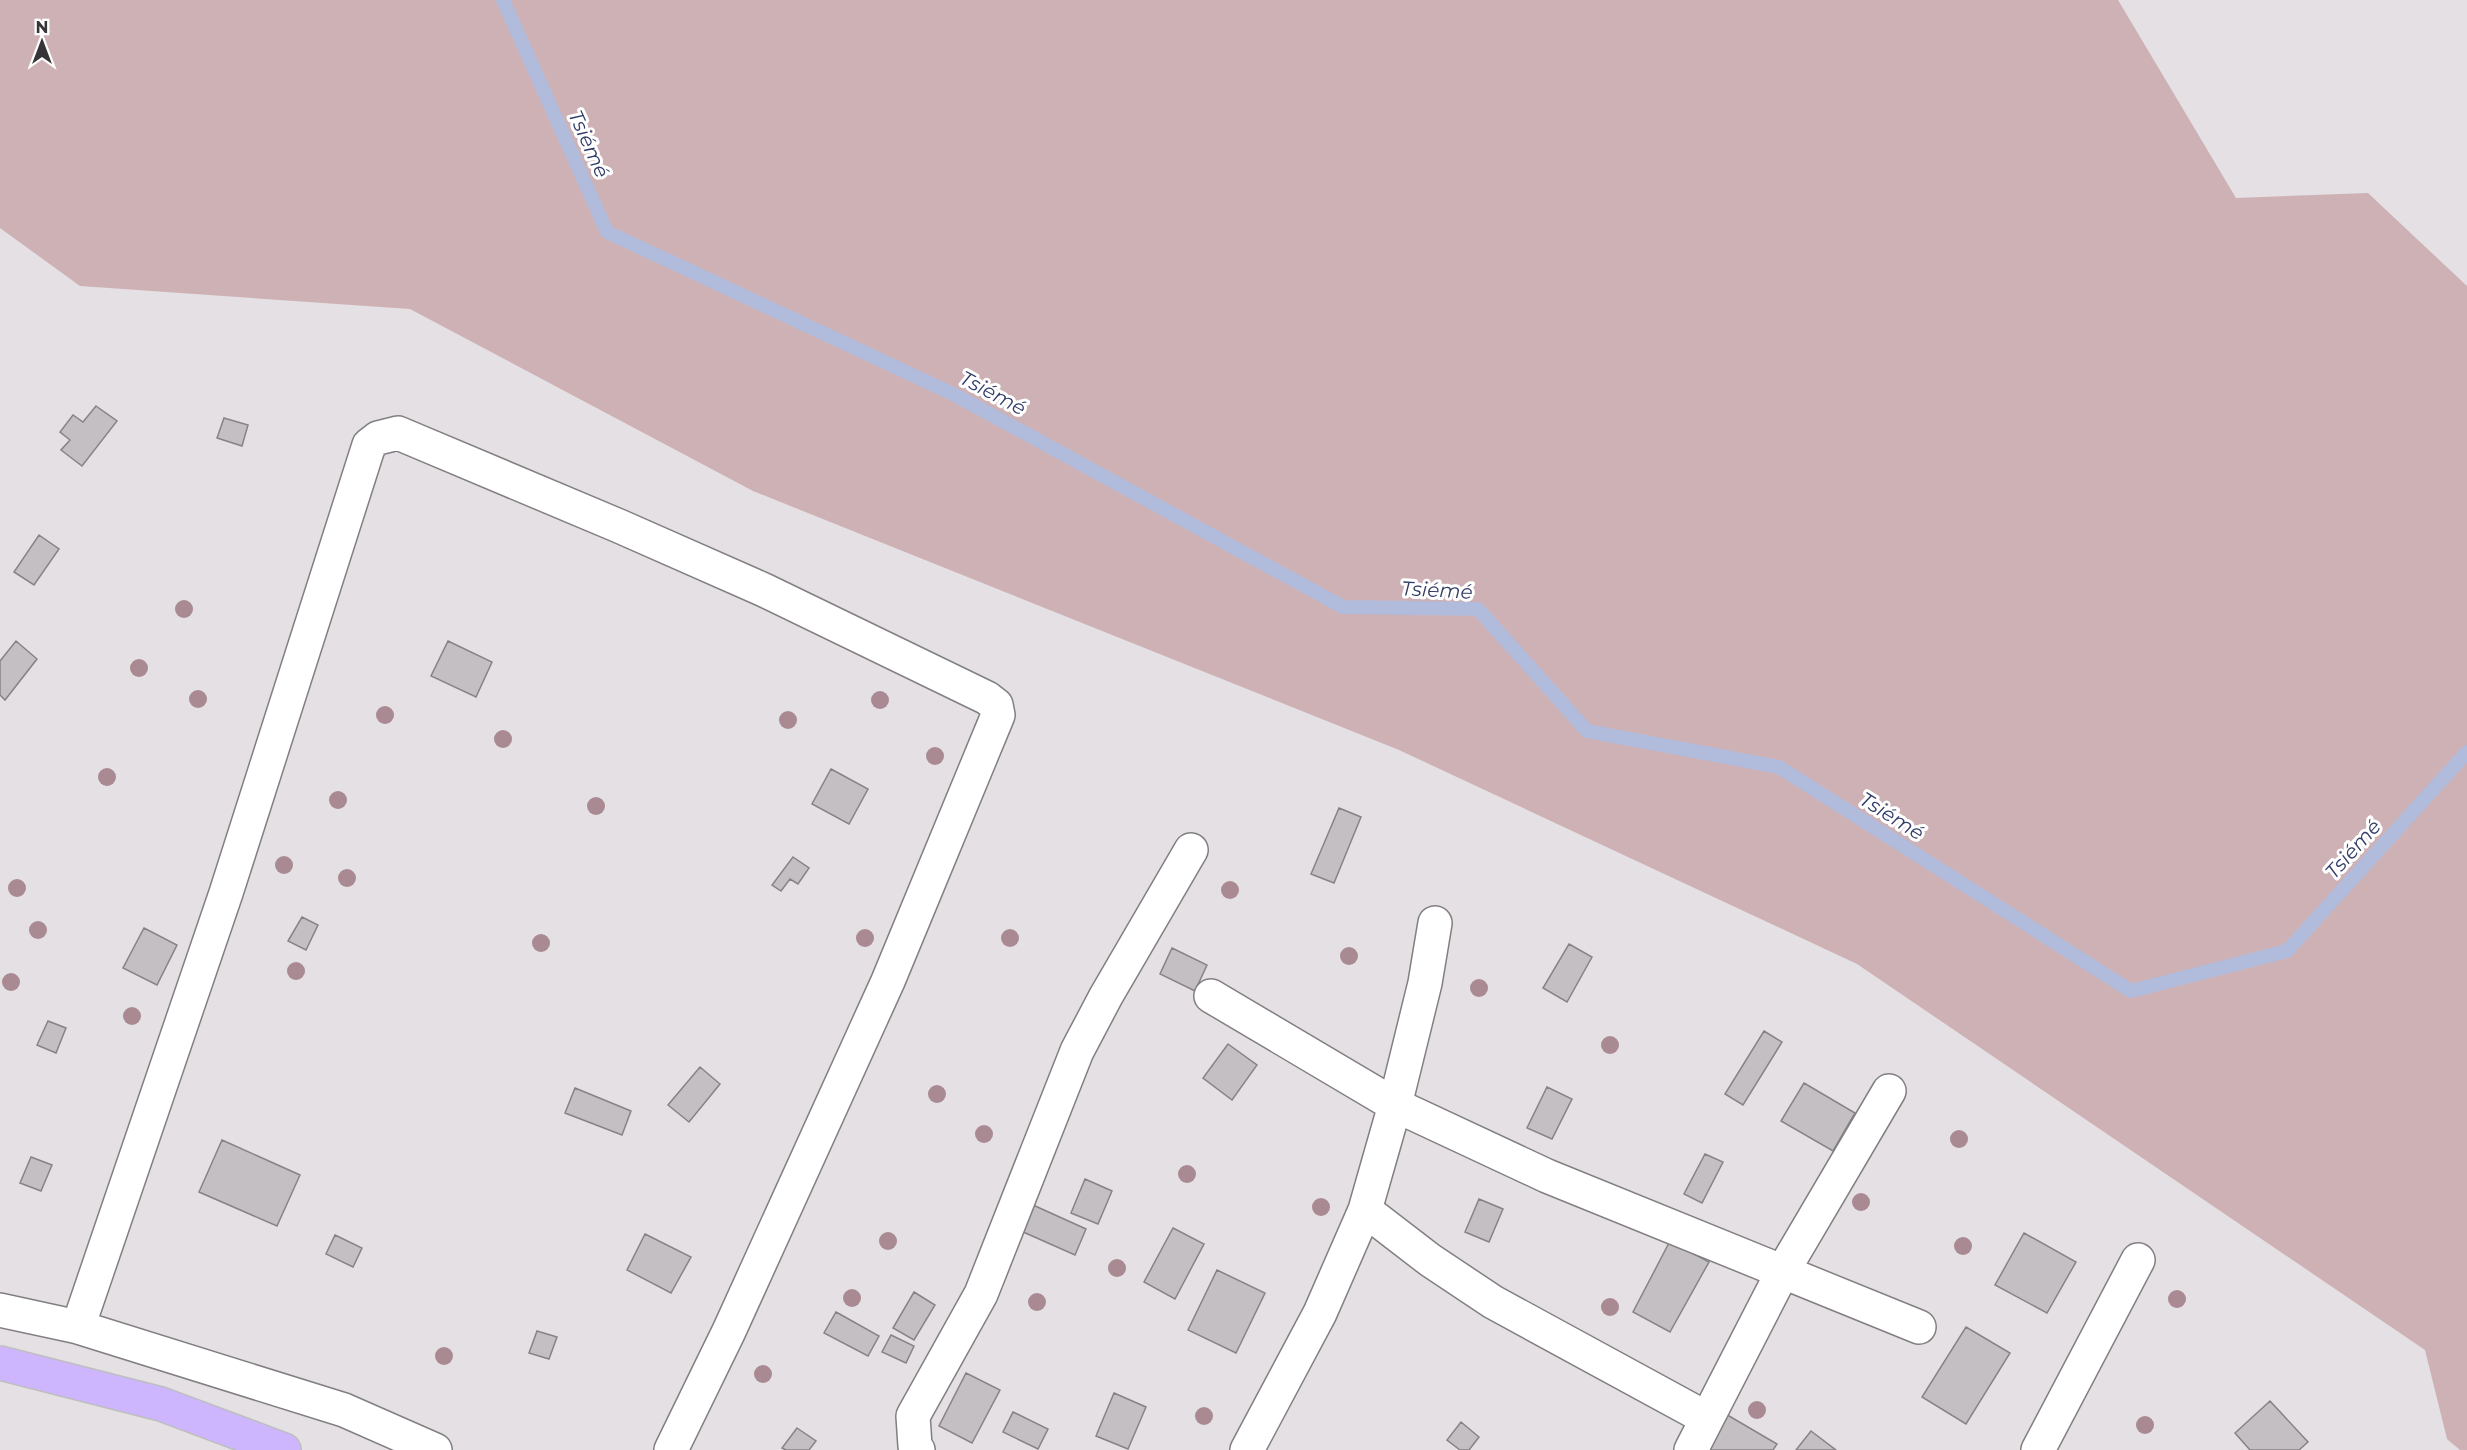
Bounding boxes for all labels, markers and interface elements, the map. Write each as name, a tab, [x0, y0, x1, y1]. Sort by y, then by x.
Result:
north arrow	[12, 12, 72, 72]
text: N	[36, 18, 48, 37]
water label: Tsiémé	[564, 107, 614, 181]
water label: Tsiémé	[956, 366, 1030, 420]
water label: Tsiémé	[1401, 576, 1473, 604]
water label: Tsiémé	[1855, 787, 1929, 845]
water label: Tsiémé	[2320, 815, 2386, 883]

